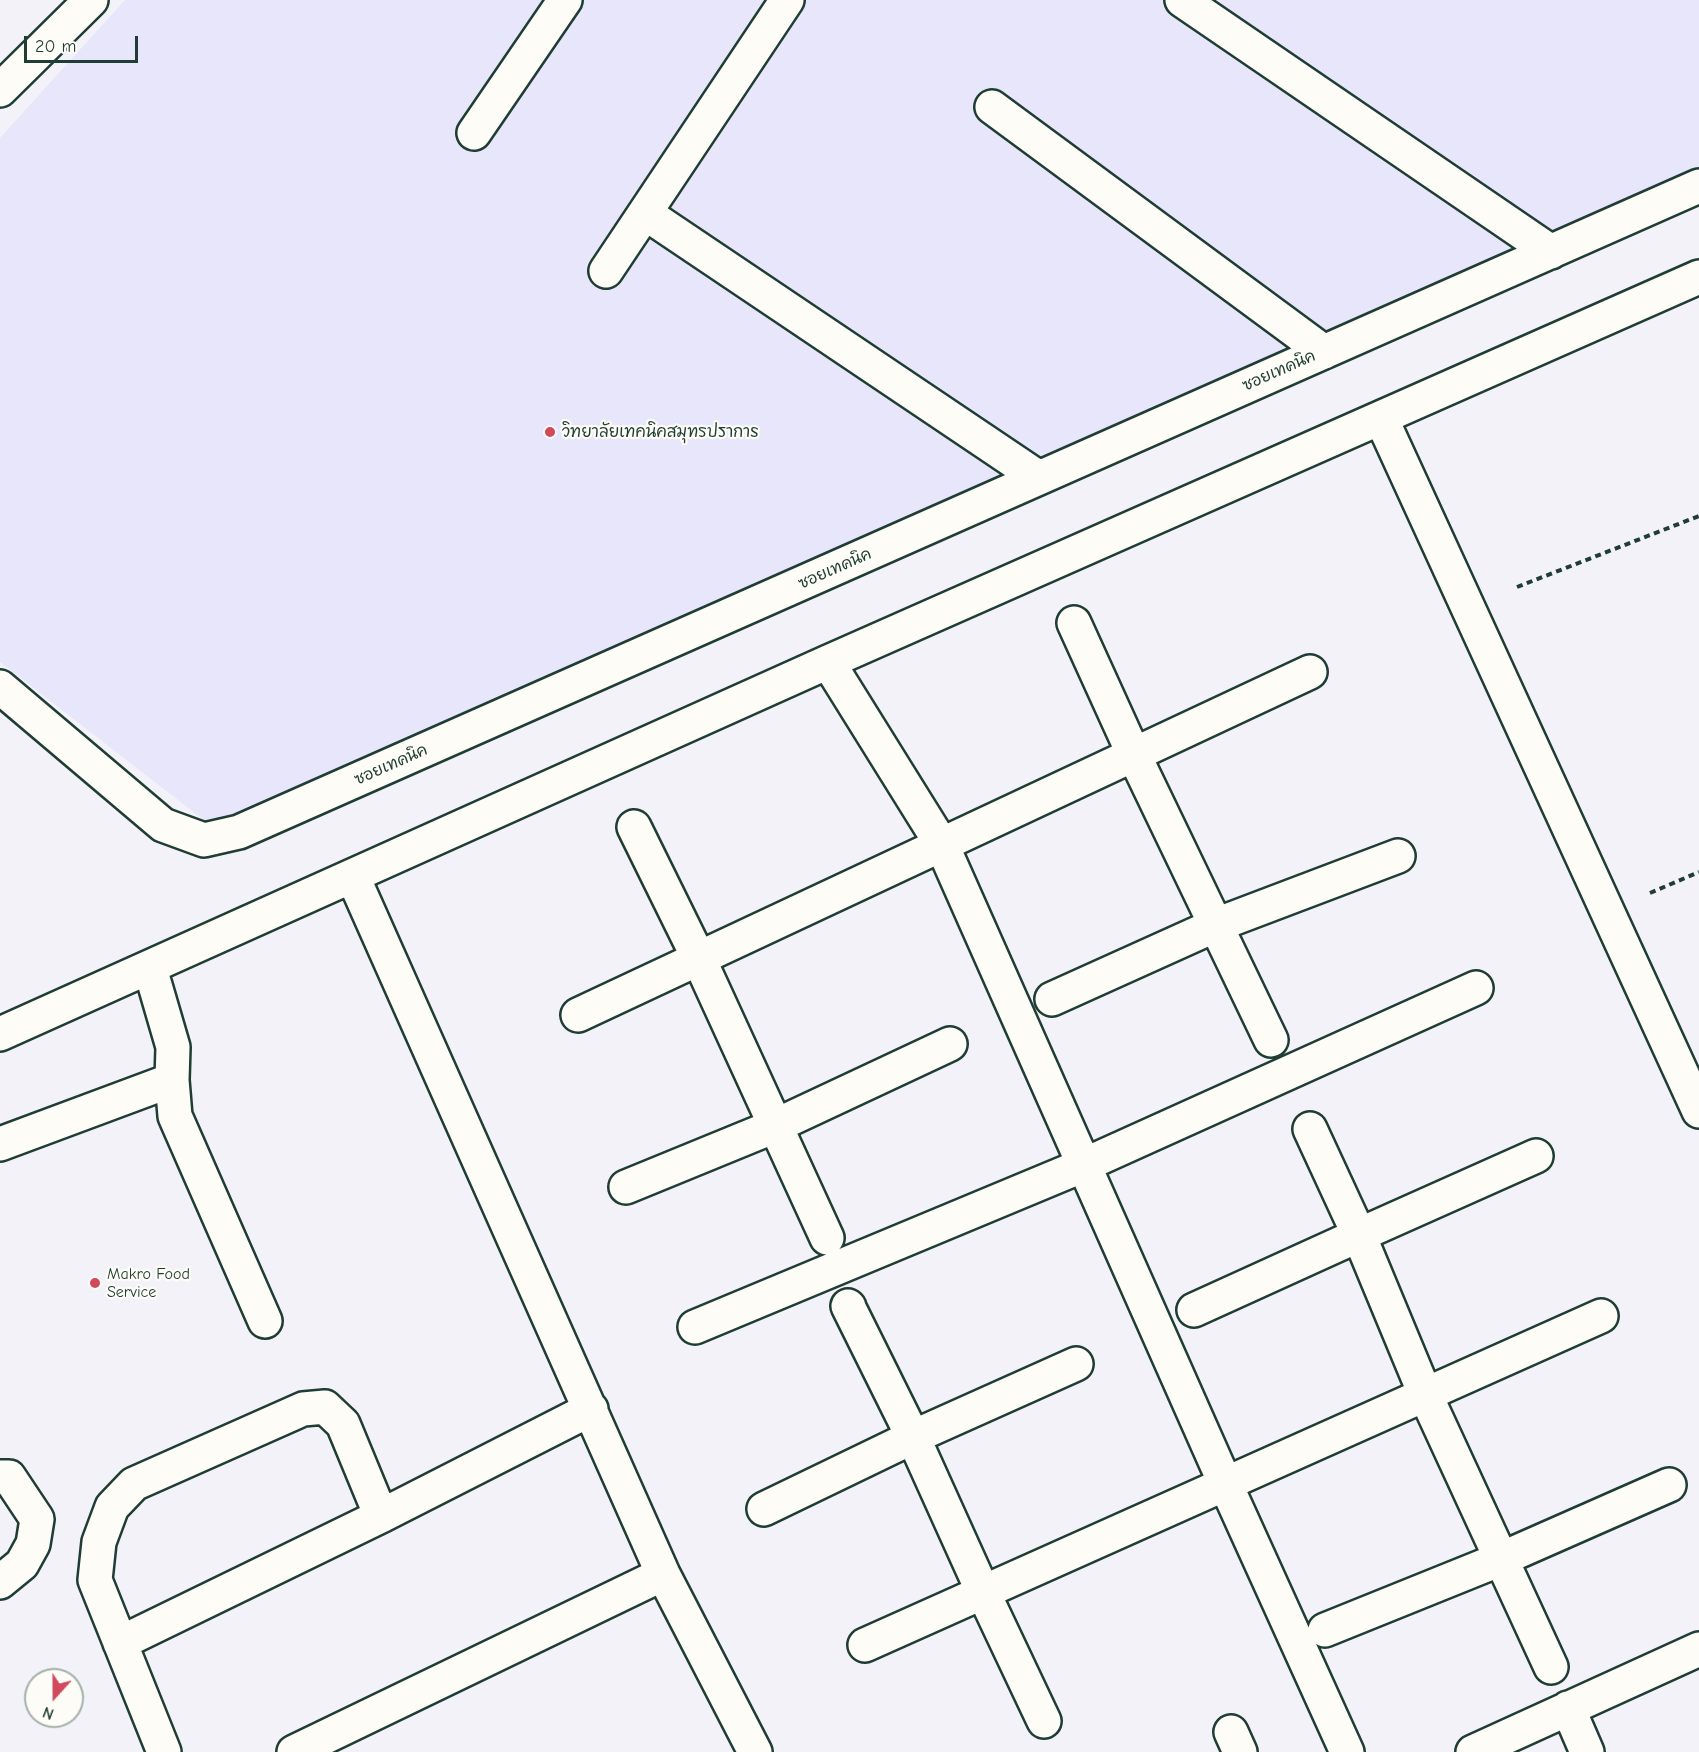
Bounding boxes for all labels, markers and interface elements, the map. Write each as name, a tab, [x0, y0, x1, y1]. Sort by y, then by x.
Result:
scale bar	[27, 24, 141, 62]
text: 20 m	[35, 36, 76, 57]
street label: ซอยเทคนิค	[1239, 346, 1319, 396]
place label: วิทยาลัยเทคนิคสมุทรปราการ	[562, 422, 759, 442]
marker: วิทยาลัยเทคนิคสมุทรปราการ	[543, 425, 557, 439]
street label: ซอยเทคนิค	[795, 544, 875, 594]
street label: ซอยเทคนิค	[351, 740, 431, 790]
place label: Makro Food Service	[107, 1264, 190, 1302]
marker: Makro Food Service	[88, 1276, 102, 1290]
north arrow	[24, 1668, 84, 1728]
text: N	[40, 1703, 56, 1723]

